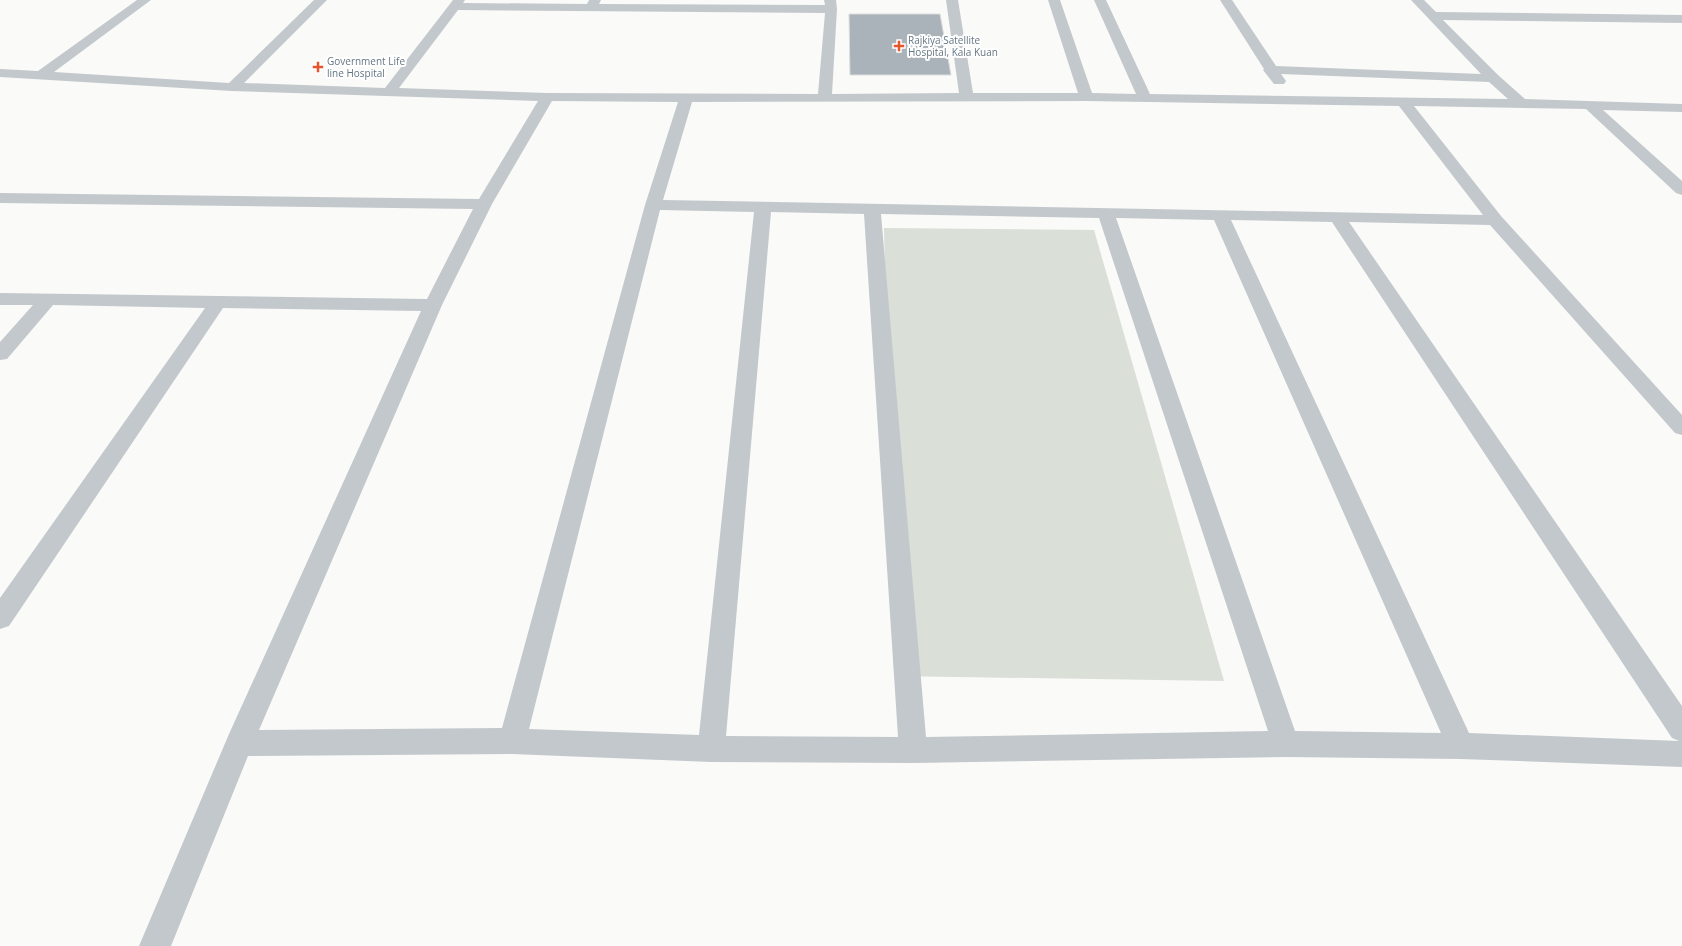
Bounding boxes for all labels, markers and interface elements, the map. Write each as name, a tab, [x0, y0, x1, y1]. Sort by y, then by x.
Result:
place label: Rajkiya Satellite Hospital, Kala Kuan	[908, 33, 998, 59]
marker: Rajkiya Satellite Hospital, Kala Kuan	[893, 40, 905, 52]
place label: Government Life line Hospital	[327, 54, 405, 80]
marker: Government Life line Hospital	[312, 61, 324, 73]

